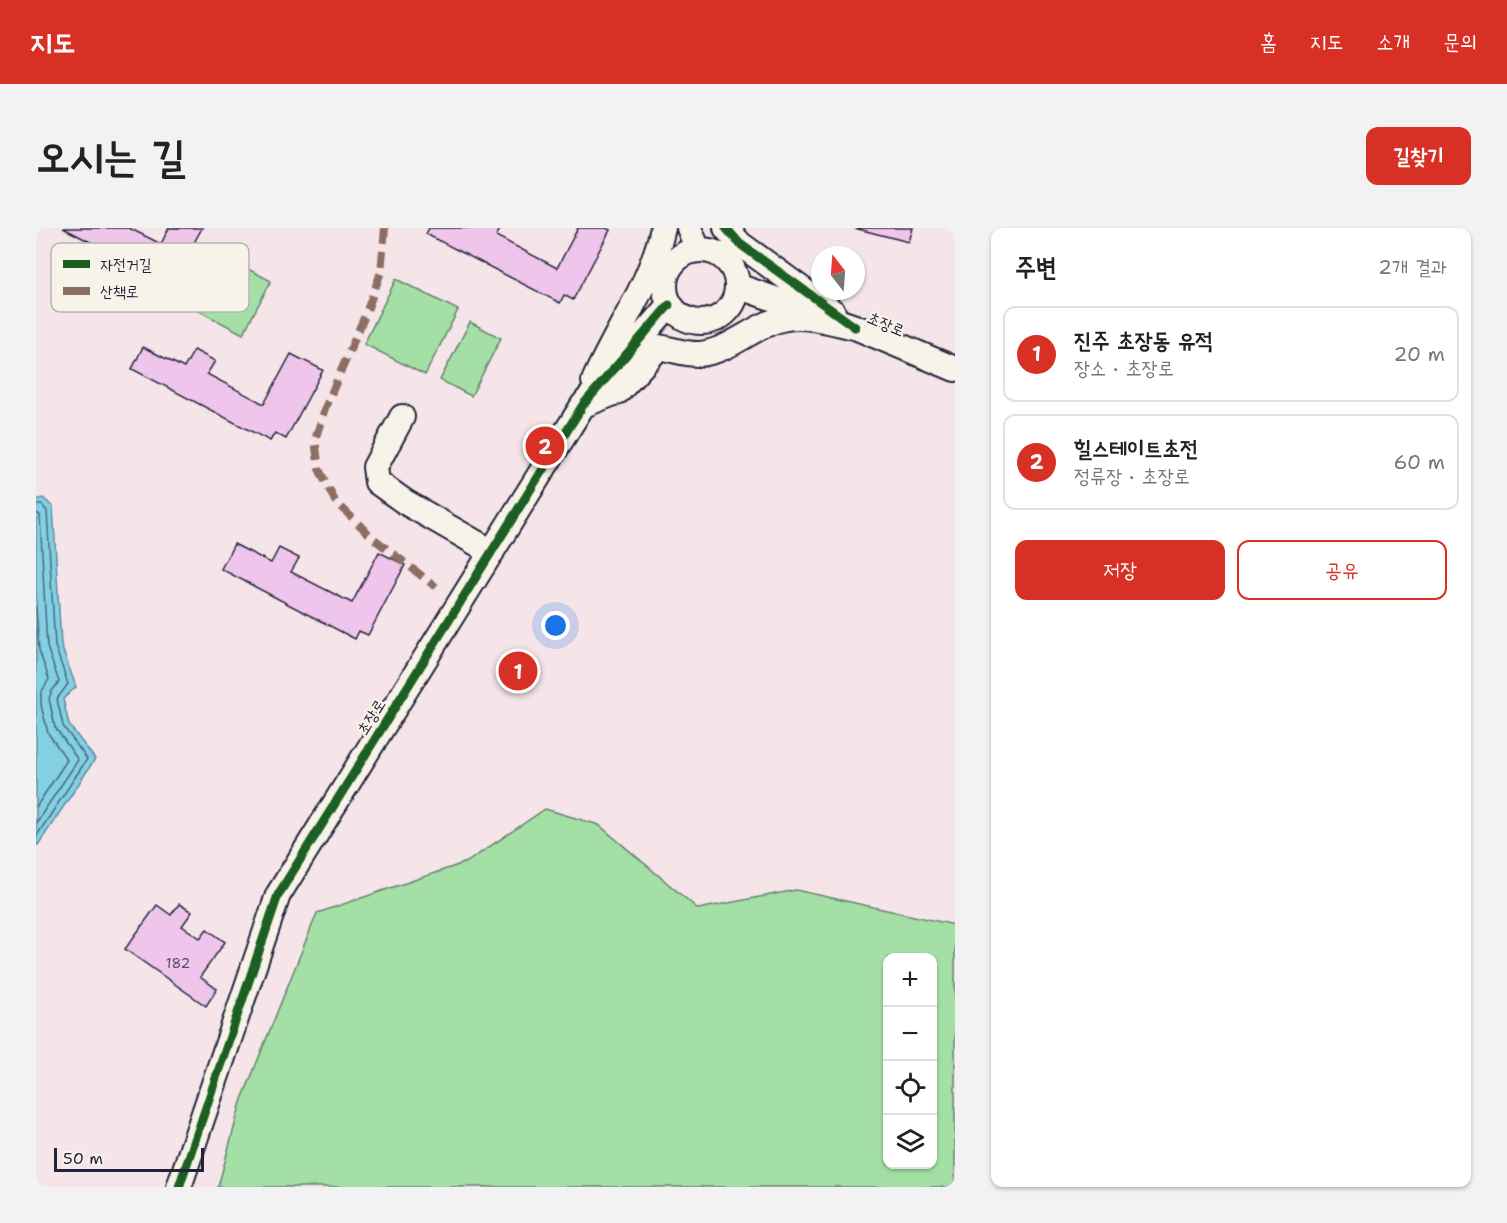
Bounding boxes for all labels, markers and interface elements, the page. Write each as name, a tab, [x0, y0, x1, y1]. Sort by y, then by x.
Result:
text: 지도	[30, 23, 75, 61]
text: 홈	[1260, 28, 1277, 56]
text: 지도	[1310, 28, 1343, 56]
text: 소개	[1376, 28, 1410, 56]
text: 문의	[1443, 28, 1477, 56]
button: 길찾기	[1366, 127, 1471, 185]
text: 오시는 길	[36, 128, 186, 184]
legend	[51, 243, 249, 312]
north arrow	[811, 246, 865, 300]
text: 주변	[1015, 249, 1057, 284]
text: 자전거길	[100, 254, 152, 275]
text: 2개 결과	[1378, 254, 1447, 280]
text: 산책로	[100, 281, 139, 302]
street label: 초장로	[864, 307, 908, 341]
text: 진주 초장동 유적	[1074, 326, 1213, 355]
text: 1	[1032, 341, 1041, 367]
text: 20 m	[1394, 341, 1445, 367]
text: 장소 · 초장로	[1074, 355, 1174, 381]
pin: 2	[526, 424, 564, 468]
text: 힐스테이트초전	[1074, 434, 1198, 463]
text: 2	[1030, 449, 1044, 475]
text: 60 m	[1393, 449, 1445, 475]
text: 정류장 · 초장로	[1074, 463, 1190, 489]
button: 저장	[1015, 540, 1225, 600]
button: 공유	[1237, 540, 1447, 600]
your location	[541, 611, 570, 640]
pin: 1	[498, 648, 538, 694]
street label: 초장로	[352, 695, 390, 739]
map controls	[883, 953, 937, 1169]
button: +	[883, 953, 937, 1007]
house number: 182	[166, 954, 190, 972]
button: −	[883, 1007, 937, 1061]
button: locate	[883, 1061, 937, 1115]
button: layers	[883, 1115, 937, 1169]
scale bar	[54, 1145, 204, 1172]
text: 50 m	[63, 1148, 103, 1169]

